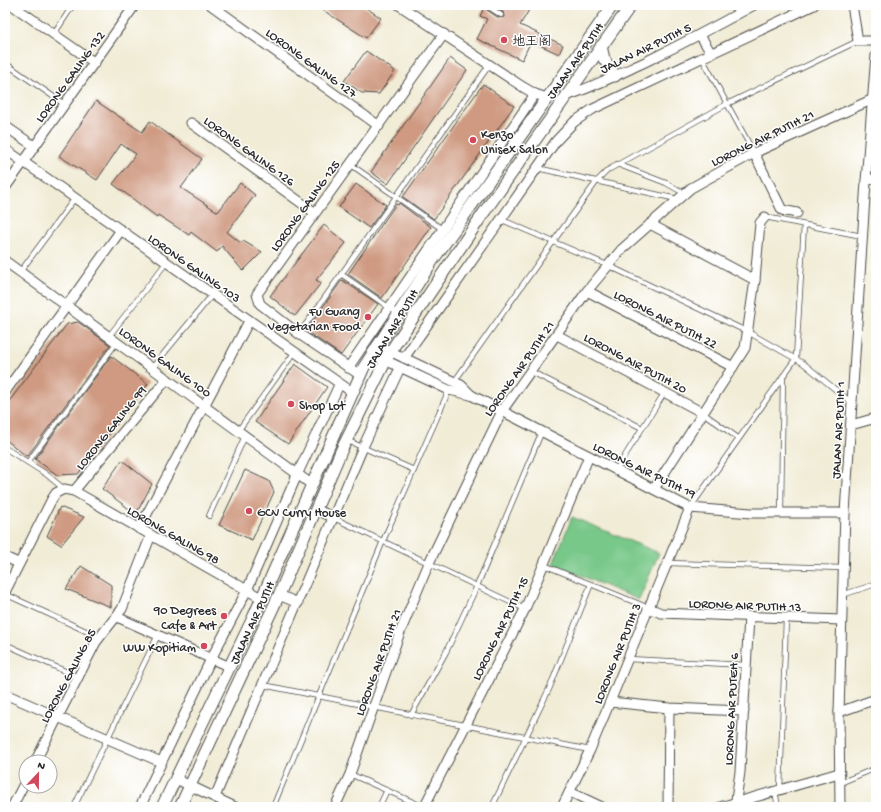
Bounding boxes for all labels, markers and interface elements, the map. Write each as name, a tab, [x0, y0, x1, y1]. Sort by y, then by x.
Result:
street label: JALAN AIR PUTIH	[544, 20, 608, 102]
street label: JALAN AIR PUTIH 5	[598, 21, 694, 78]
street label: LORONG GALING 127	[262, 26, 360, 103]
street label: LORONG GALING 132	[33, 29, 109, 126]
place label: 地王阁	[512, 34, 551, 50]
marker: 地王阁	[499, 35, 509, 45]
street label: LORONG AIR PUTIH 21	[709, 108, 817, 171]
street label: LORONG GALING 126	[200, 114, 297, 190]
place label: Kenzo Unisex Salon	[481, 128, 549, 158]
marker: Kenzo Unisex Salon	[468, 135, 478, 145]
street label: LORONG GALING 125	[268, 158, 344, 255]
street label: LORONG GALING 103	[144, 231, 243, 307]
street label: JALAN AIR PUTIH	[364, 287, 423, 371]
street label: LORONG AIR PUTIH 22	[611, 288, 719, 353]
place label: Fu Guang Vegetarian Food	[267, 305, 361, 335]
marker: Fu Guang Vegetarian Food	[363, 312, 373, 322]
street label: LORONG AIR PUTIH 21	[482, 319, 558, 420]
street label: LORONG GALING 100	[115, 324, 214, 402]
street label: LORONG AIR PUTIH 20	[581, 331, 690, 398]
street label: JALAN AIR PUTIH 1	[829, 381, 850, 479]
street label: LORONG GALING 99	[74, 383, 151, 474]
marker: Shop Lot	[286, 399, 296, 409]
place label: Shop Lot	[299, 399, 347, 414]
street label: LORONG AIR PUTIH 19	[590, 440, 698, 503]
street label: LORONG GALING 98	[124, 504, 222, 569]
marker: GCV Curry House	[244, 506, 254, 516]
place label: GCV Curry House	[257, 506, 346, 521]
street label: LORONG AIR PUTIH 15	[470, 575, 533, 683]
street label: JALAN AIR PUTIH	[228, 579, 279, 667]
street label: LORONG AIR PUTIH 13	[688, 597, 802, 616]
street label: LORONG AIR PUTIH 3	[591, 601, 646, 707]
place label: 90 Degrees Cafe & Art	[153, 604, 218, 634]
street label: LORONG AIR PUTIH 21	[353, 607, 406, 718]
marker: 90 Degrees Cafe & Art	[219, 611, 229, 621]
street label: LORONG GALING 85	[38, 626, 100, 726]
place label: WW Kopitiam	[123, 641, 196, 656]
marker: WW Kopitiam	[199, 641, 209, 651]
street label: LORONG AIR PUTEH 6	[722, 652, 743, 766]
north arrow	[18, 754, 58, 794]
text: N	[35, 760, 47, 773]

